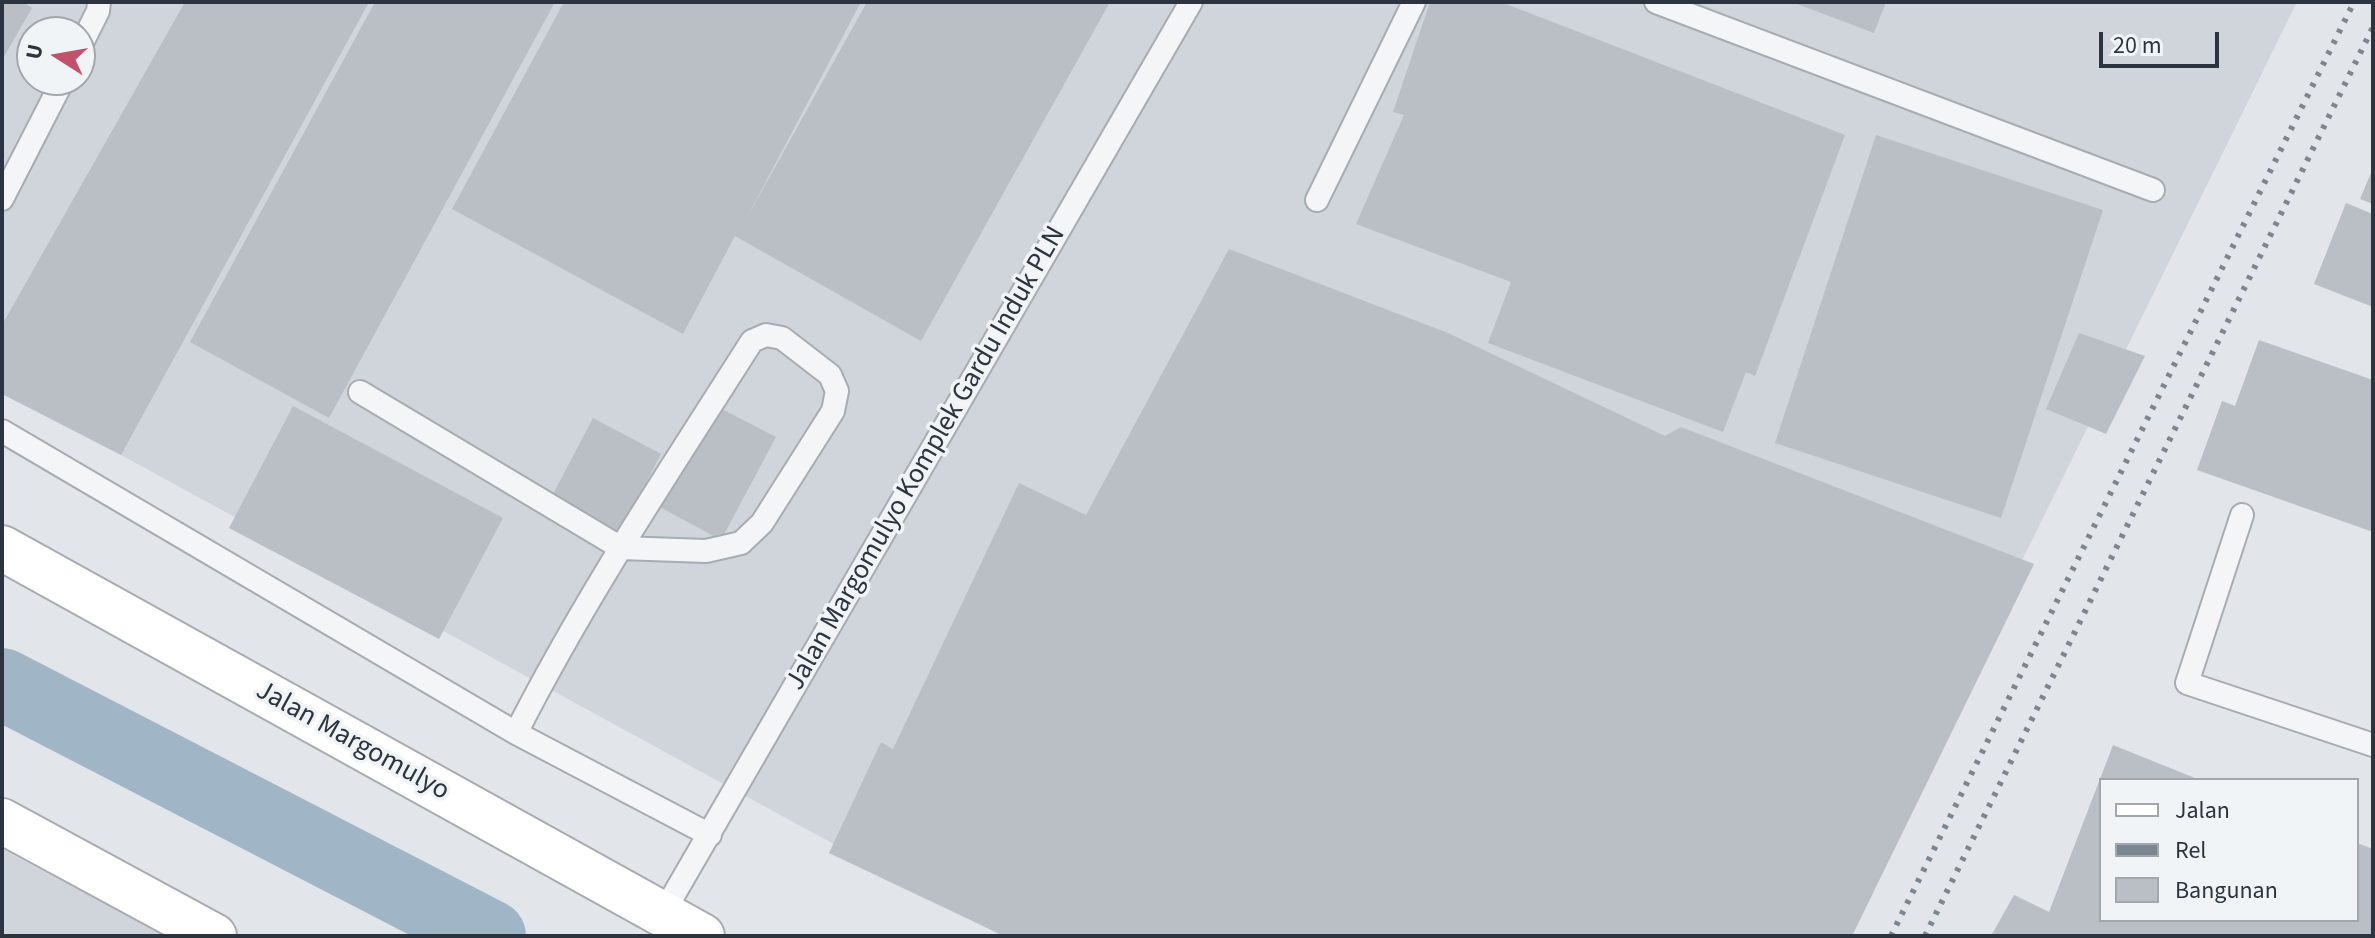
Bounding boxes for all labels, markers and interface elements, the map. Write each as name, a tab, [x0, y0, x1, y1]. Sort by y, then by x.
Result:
north arrow	[16, 16, 96, 96]
scale bar	[2103, 16, 2223, 66]
text: 20 m	[2113, 28, 2162, 63]
text: U	[17, 42, 52, 62]
street label: Jalan Margomulyo Komplek Gardu Induk PLN	[780, 221, 1074, 697]
street label: Jalan Margomulyo	[249, 675, 455, 809]
legend	[2099, 778, 2359, 922]
text: Jalan	[2175, 793, 2230, 828]
text: Rel	[2175, 833, 2206, 868]
text: Bangunan	[2175, 873, 2278, 908]

